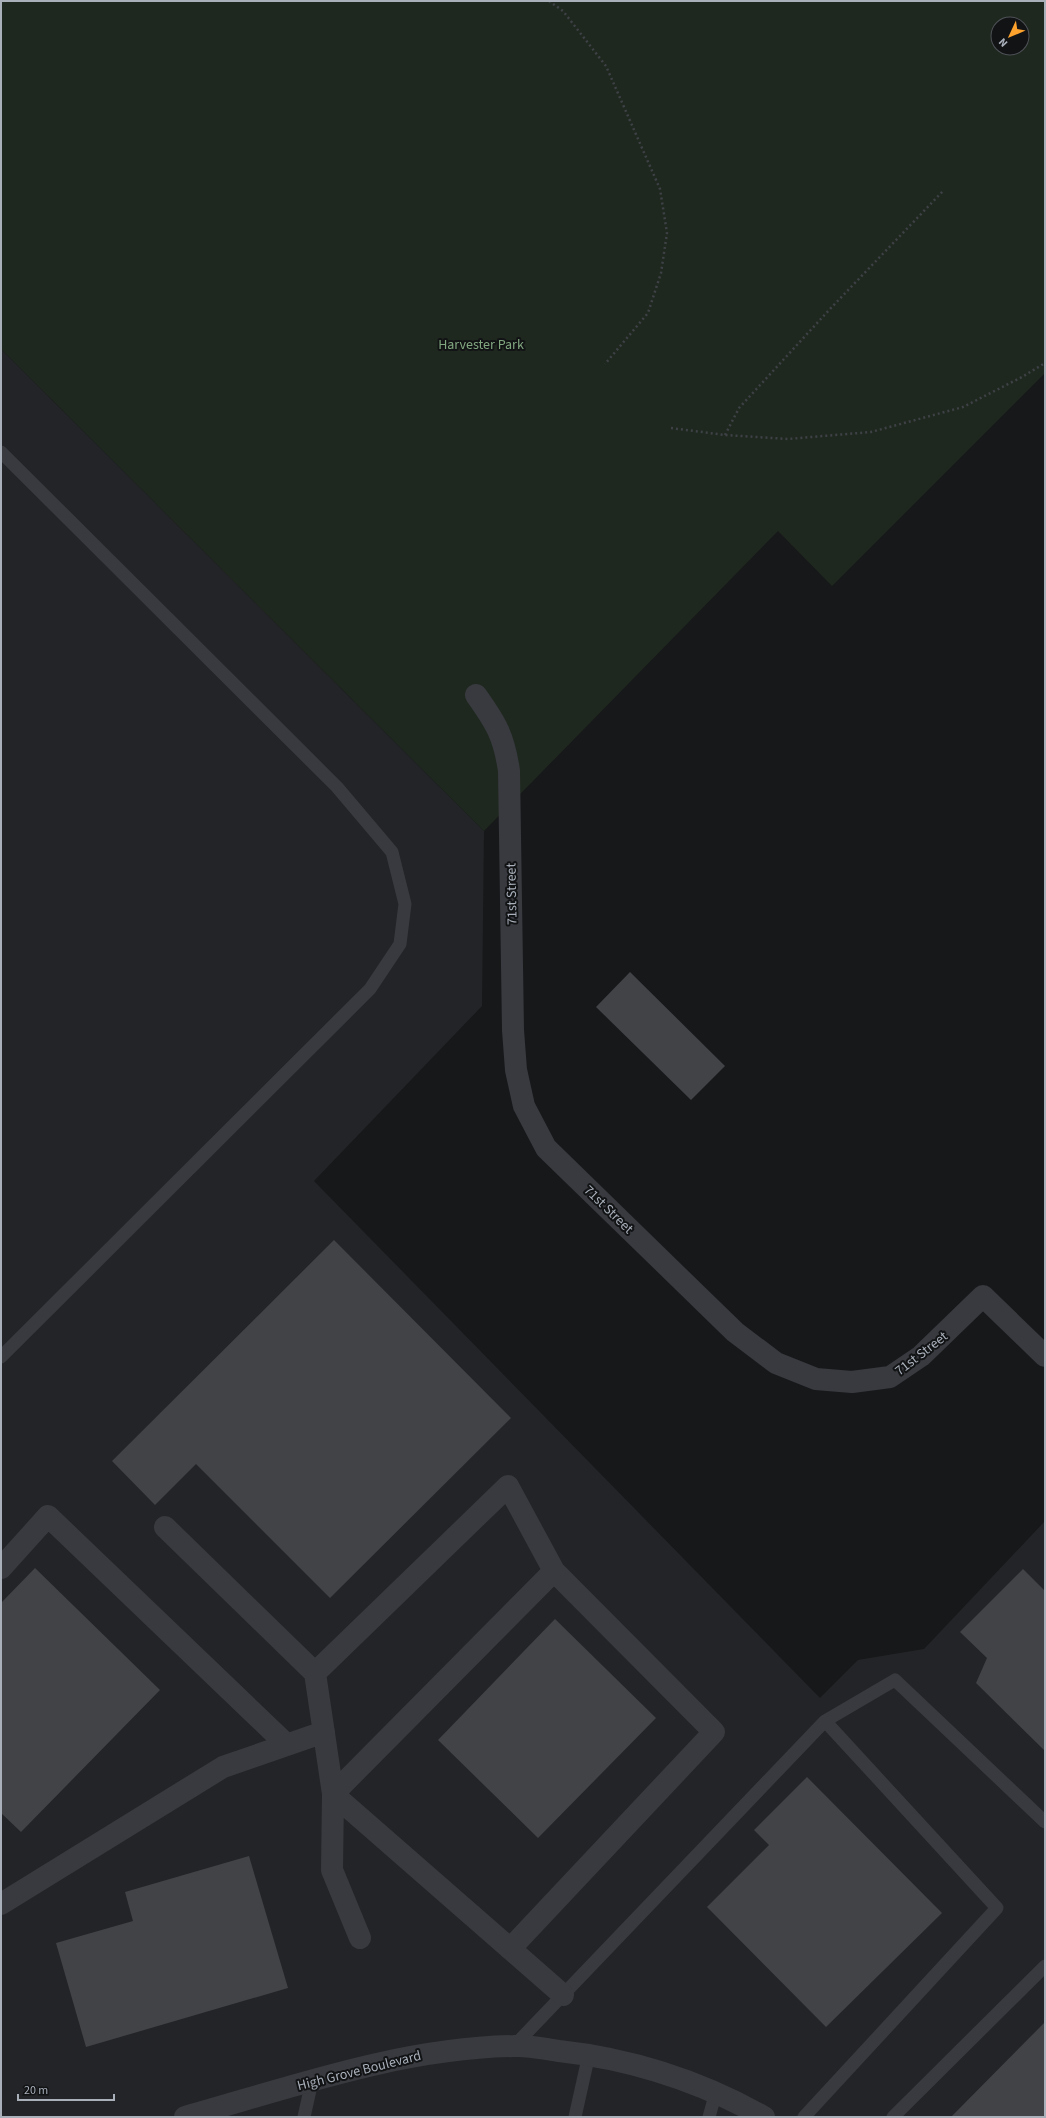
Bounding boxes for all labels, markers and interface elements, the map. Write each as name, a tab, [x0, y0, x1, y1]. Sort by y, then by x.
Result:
north arrow	[990, 16, 1030, 56]
text: N	[995, 35, 1011, 50]
park label: Harvester Park	[438, 335, 524, 355]
street label: 71st Street	[501, 862, 523, 925]
street label: 71st Street	[579, 1181, 638, 1239]
street label: 71st Street	[891, 1327, 952, 1381]
street label: High Grove Boulevard	[295, 2046, 423, 2096]
scale bar	[18, 2076, 114, 2102]
text: 20 m	[24, 2082, 48, 2099]

